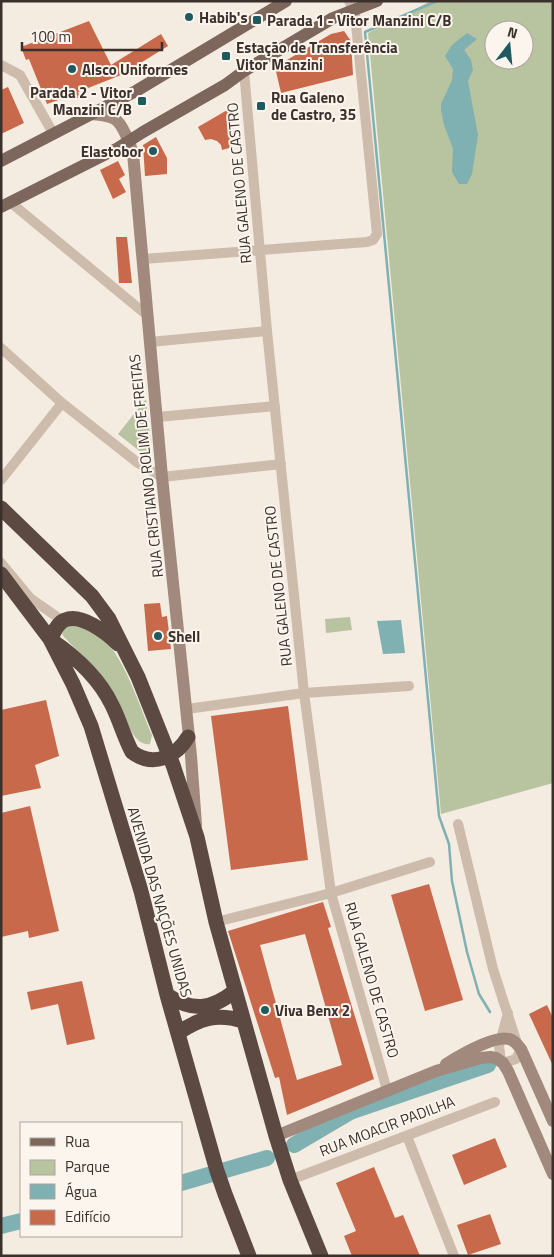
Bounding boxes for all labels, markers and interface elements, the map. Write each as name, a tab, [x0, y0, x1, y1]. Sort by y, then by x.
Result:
place label: Habib's	[199, 6, 248, 29]
place label: Parada 1 - Vitor Manzini C/B	[267, 9, 451, 32]
marker: Habib's	[183, 11, 195, 23]
marker: Parada 1 - Vitor Manzini C/B	[251, 14, 263, 26]
scale bar	[22, 20, 162, 52]
north arrow	[484, 20, 534, 70]
text: N	[505, 21, 520, 43]
text: 100 m	[30, 25, 71, 48]
place label: Estação de Transferência Vitor Manzini	[236, 36, 398, 76]
marker: Estação de Transferência Vitor Manzini	[220, 50, 232, 62]
place label: Alsco Uniformes	[82, 58, 188, 81]
marker: Alsco Uniformes	[66, 63, 78, 75]
place label: Parada 2 - Vitor Manzini C/B	[30, 81, 132, 121]
place label: Rua Galeno de Castro, 35	[271, 86, 356, 126]
marker: Parada 2 - Vitor Manzini C/B	[136, 95, 148, 107]
marker: Rua Galeno de Castro, 35	[255, 100, 267, 112]
street label: RUA GALENO DE CASTRO	[220, 101, 257, 264]
place label: Elastobor	[81, 140, 143, 163]
marker: Elastobor	[147, 145, 159, 157]
street label: RUA CRISTIANO ROLIM DE FREITAS	[123, 353, 169, 579]
street label: RUA GALENO DE CASTRO	[258, 504, 298, 667]
place label: Shell	[168, 625, 200, 648]
marker: Shell	[152, 630, 164, 642]
street label: AVENIDA DAS NAÇÕES UNIDAS	[122, 804, 198, 1000]
street label: RUA GALENO DE CASTRO	[339, 899, 405, 1061]
place label: Viva Benx 2	[275, 999, 350, 1022]
marker: Viva Benx 2	[259, 1004, 271, 1016]
street label: RUA MOACIR PADILHA	[316, 1090, 458, 1162]
legend	[20, 1122, 182, 1237]
text: Rua	[65, 1130, 90, 1153]
text: Parque	[65, 1155, 110, 1178]
text: Água	[65, 1180, 97, 1203]
text: Edifício	[65, 1205, 110, 1228]

